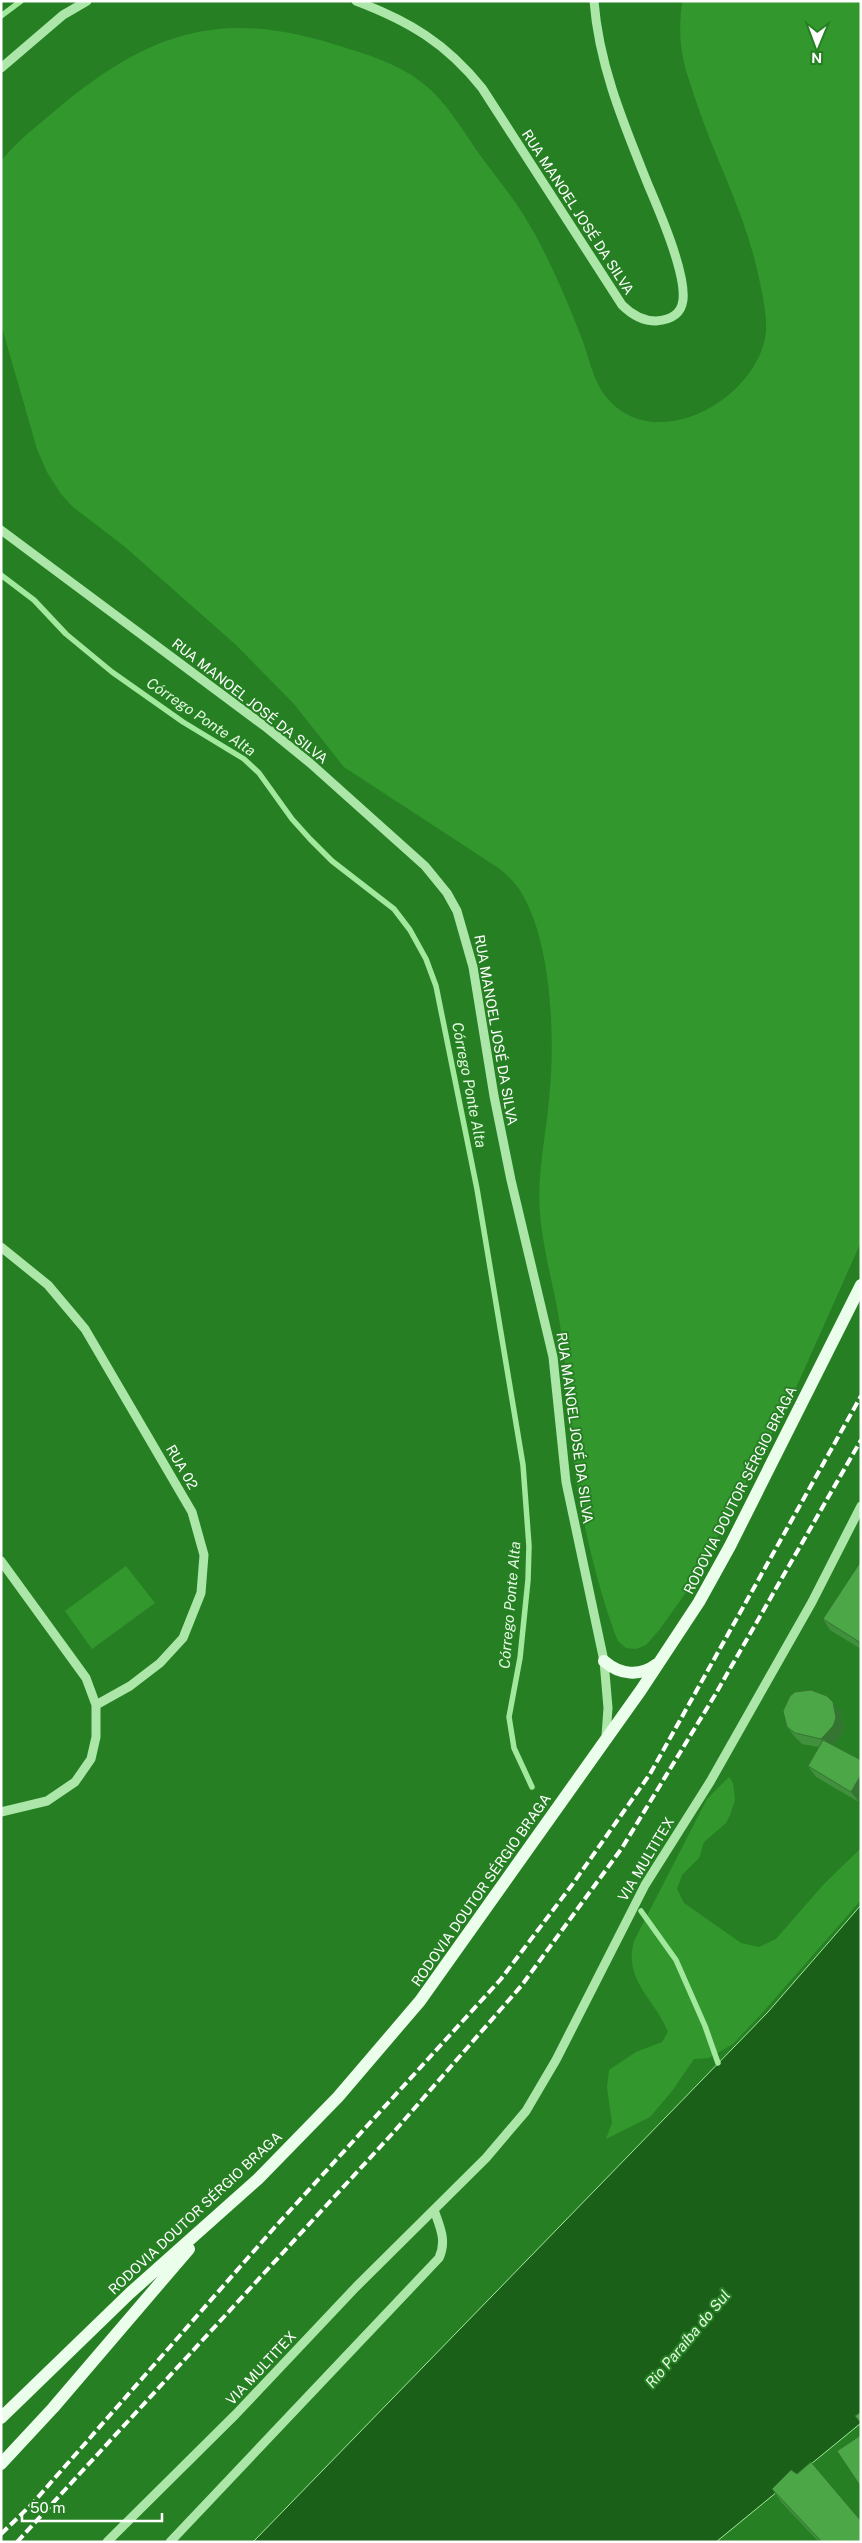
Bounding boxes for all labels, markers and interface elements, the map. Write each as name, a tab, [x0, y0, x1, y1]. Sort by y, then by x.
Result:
north arrow	[792, 20, 842, 70]
text: N	[811, 50, 822, 66]
street label: RUA MANOEL JOSÉ DA SILVA	[519, 126, 638, 297]
street label: RUA MANOEL JOSÉ DA SILVA	[169, 634, 332, 767]
water label: Córrego Ponte Alta	[144, 674, 259, 759]
street label: RUA MANOEL JOSÉ DA SILVA	[471, 933, 522, 1127]
water label: Córrego Ponte Alta	[449, 1021, 490, 1149]
street label: RUA MANOEL JOSÉ DA SILVA	[554, 1331, 597, 1525]
street label: RODOVIA DOUTOR SÉRGIO BRAGA	[680, 1383, 800, 1597]
street label: RUA 02	[163, 1442, 201, 1492]
water label: Córrego Ponte Alta	[495, 1541, 524, 1669]
street label: RODOVIA DOUTOR SÉRGIO BRAGA	[407, 1790, 554, 1989]
street label: VIA MULTITEX	[615, 1814, 677, 1904]
street label: RODOVIA DOUTOR SÉRGIO BRAGA	[104, 2128, 285, 2298]
water label: Rio Paraíba do Sul	[642, 2286, 733, 2391]
street label: VIA MULTITEX	[223, 2328, 299, 2408]
scale bar	[22, 2490, 162, 2522]
text: 50 m	[30, 2499, 65, 2516]

